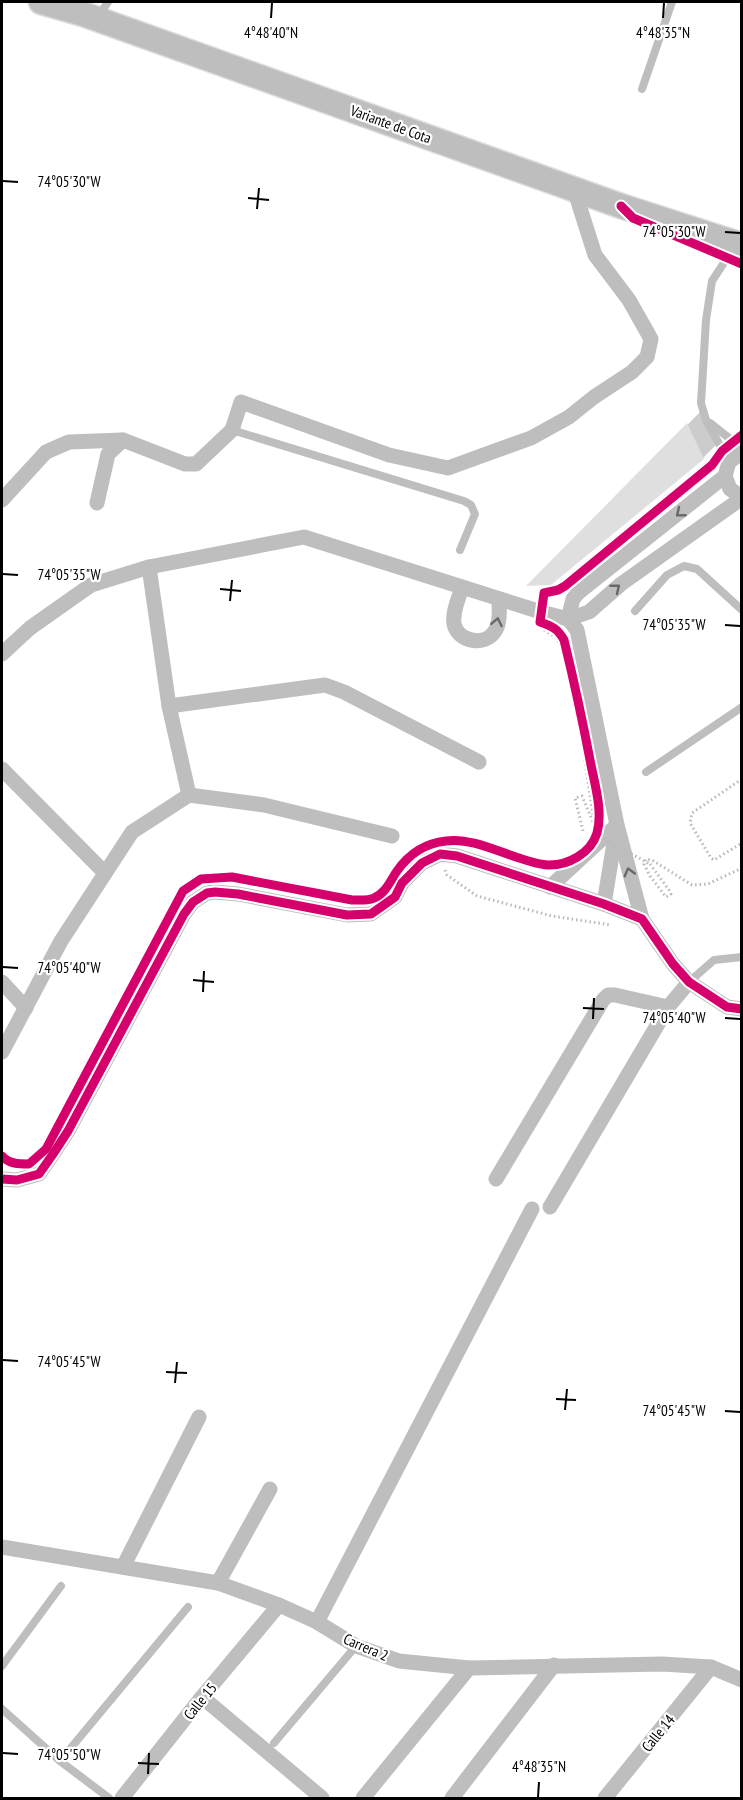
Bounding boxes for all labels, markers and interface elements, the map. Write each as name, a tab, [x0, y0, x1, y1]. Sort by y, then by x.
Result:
text: 4°48'40"N	[244, 23, 298, 42]
text: 4°48'35"N	[636, 23, 690, 42]
street label: Variante de Cota	[347, 100, 434, 147]
text: 74°05'30"W	[37, 172, 101, 191]
text: 74°05'30"W	[642, 222, 706, 241]
one-way arrow	[675, 505, 686, 516]
text: 74°05'35"W	[37, 565, 101, 584]
one-way arrow	[609, 584, 620, 595]
text: 74°05'35"W	[642, 615, 706, 634]
one-way arrow	[490, 617, 503, 627]
one-way arrow	[624, 867, 637, 877]
text: 74°05'40"W	[37, 958, 101, 977]
text: 74°05'40"W	[642, 1008, 706, 1027]
text: 74°05'45"W	[37, 1352, 101, 1371]
text: 74°05'45"W	[642, 1401, 706, 1420]
street label: Carrera 2	[341, 1629, 391, 1665]
street label: Calle 15	[179, 1678, 221, 1724]
street label: Calle 14	[637, 1710, 679, 1756]
text: 74°05'50"W	[37, 1745, 101, 1764]
text: 4°48'35"N	[512, 1757, 566, 1776]

